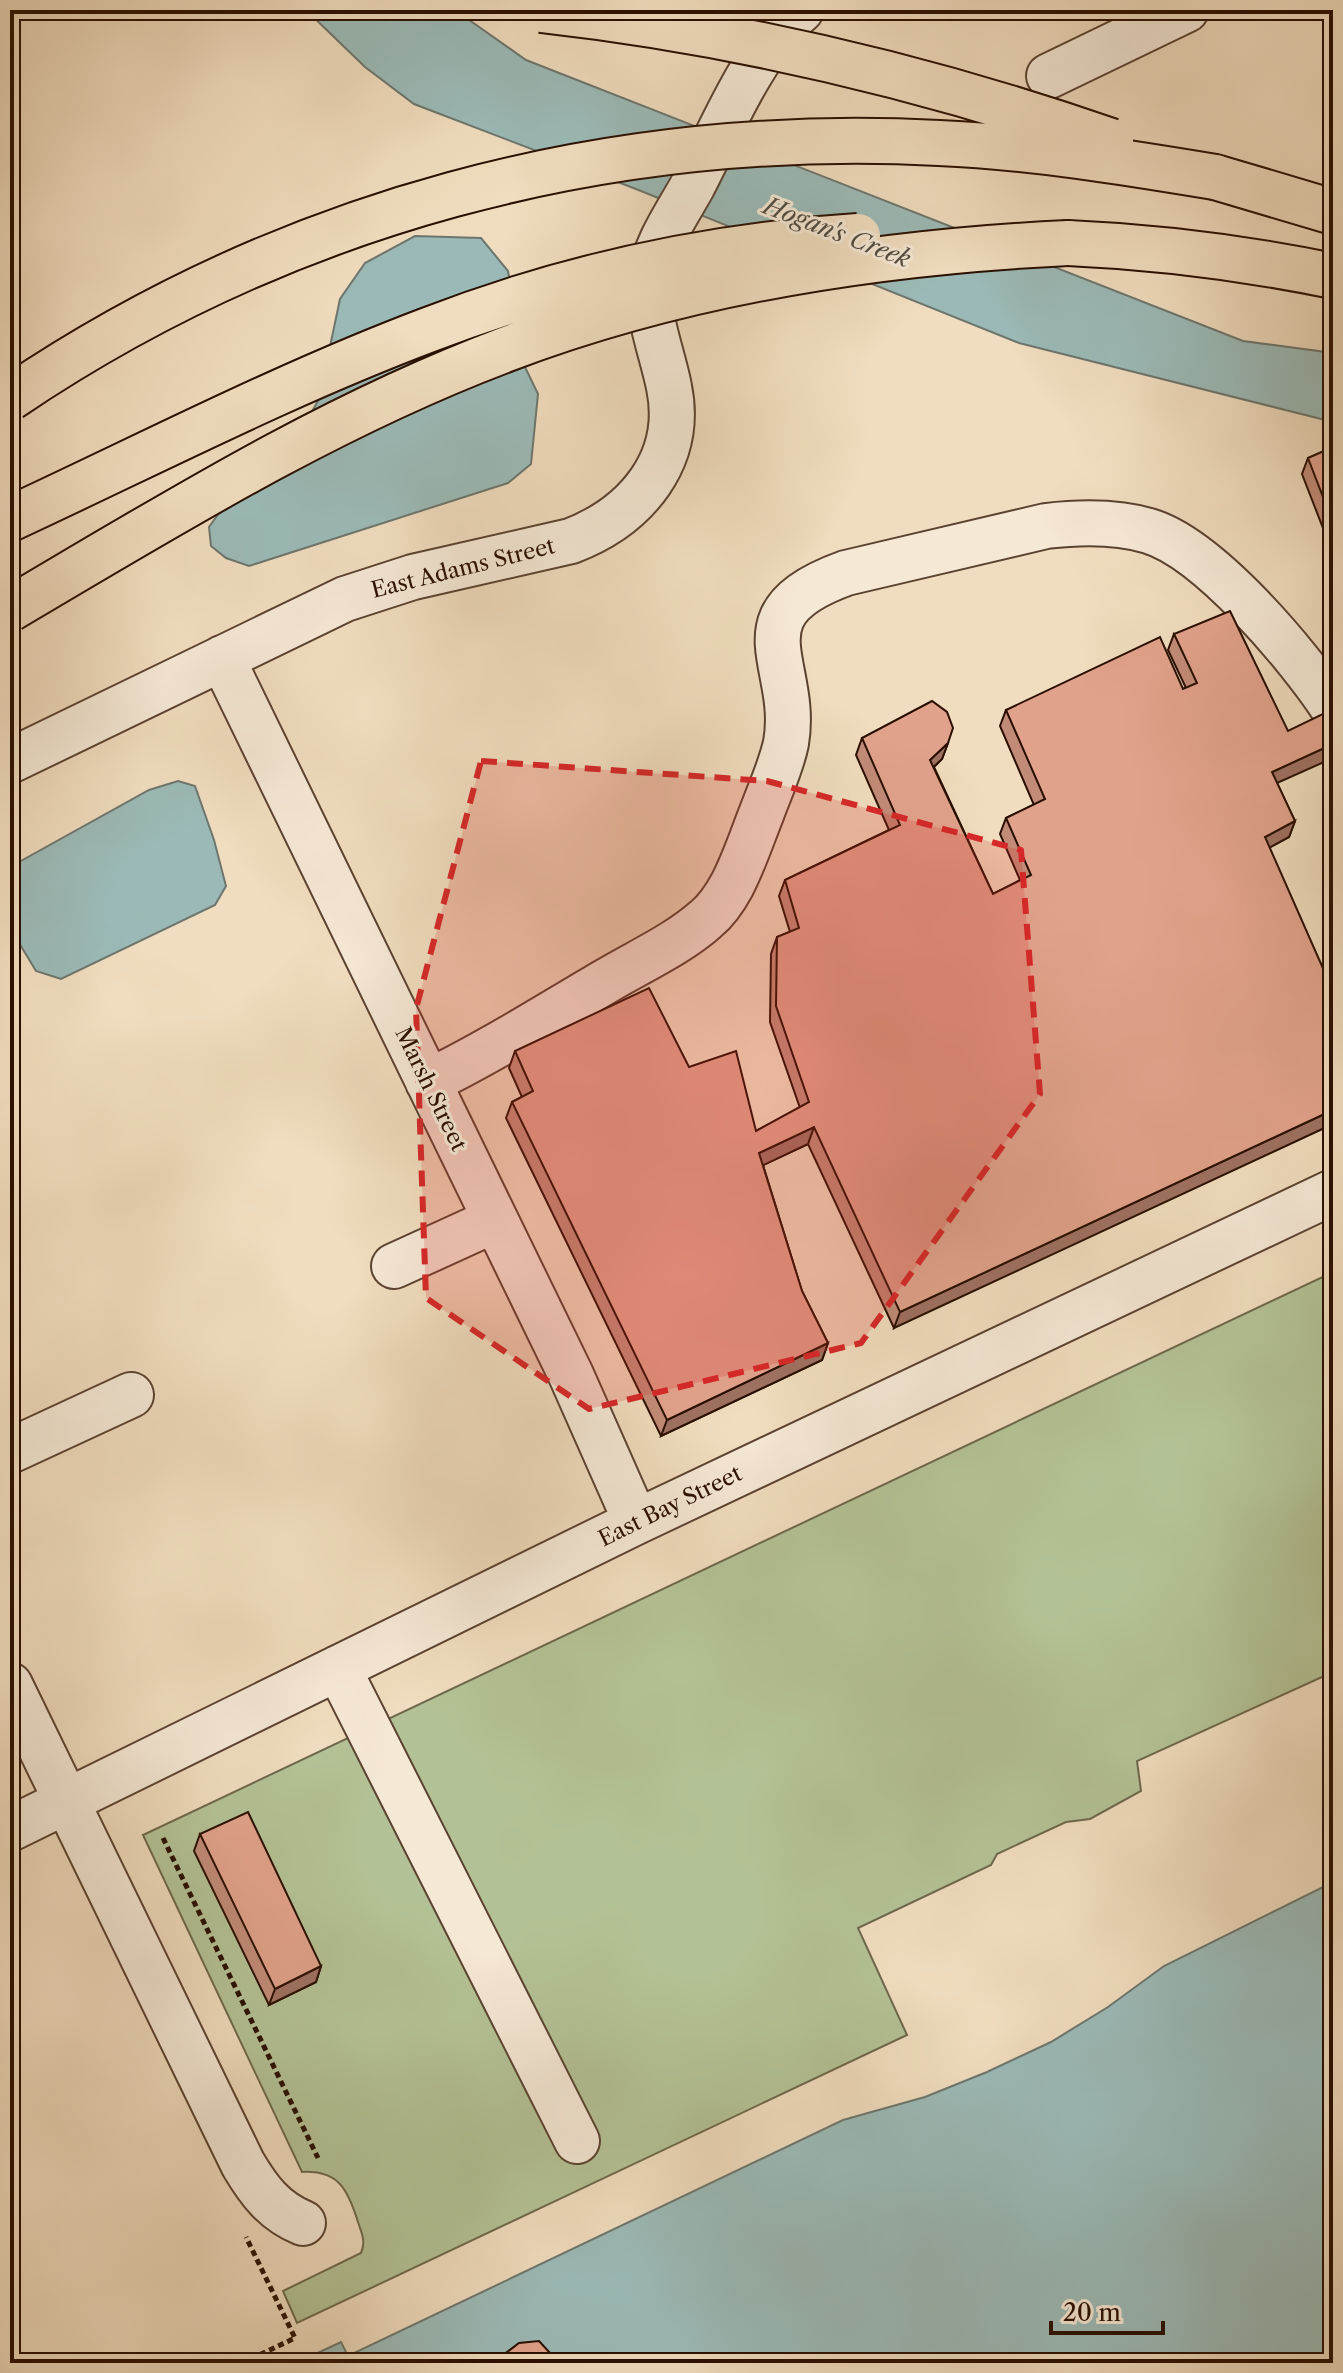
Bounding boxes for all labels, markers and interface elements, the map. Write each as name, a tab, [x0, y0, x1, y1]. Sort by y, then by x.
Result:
water label: Hogan's Creek	[758, 190, 915, 274]
street label: East Adams Street	[368, 532, 558, 604]
street label: Marsh Street	[389, 1023, 473, 1156]
street label: East Bay Street	[594, 1460, 746, 1552]
scale bar	[1051, 2285, 1163, 2335]
text: 20 m	[1063, 2298, 1121, 2327]

